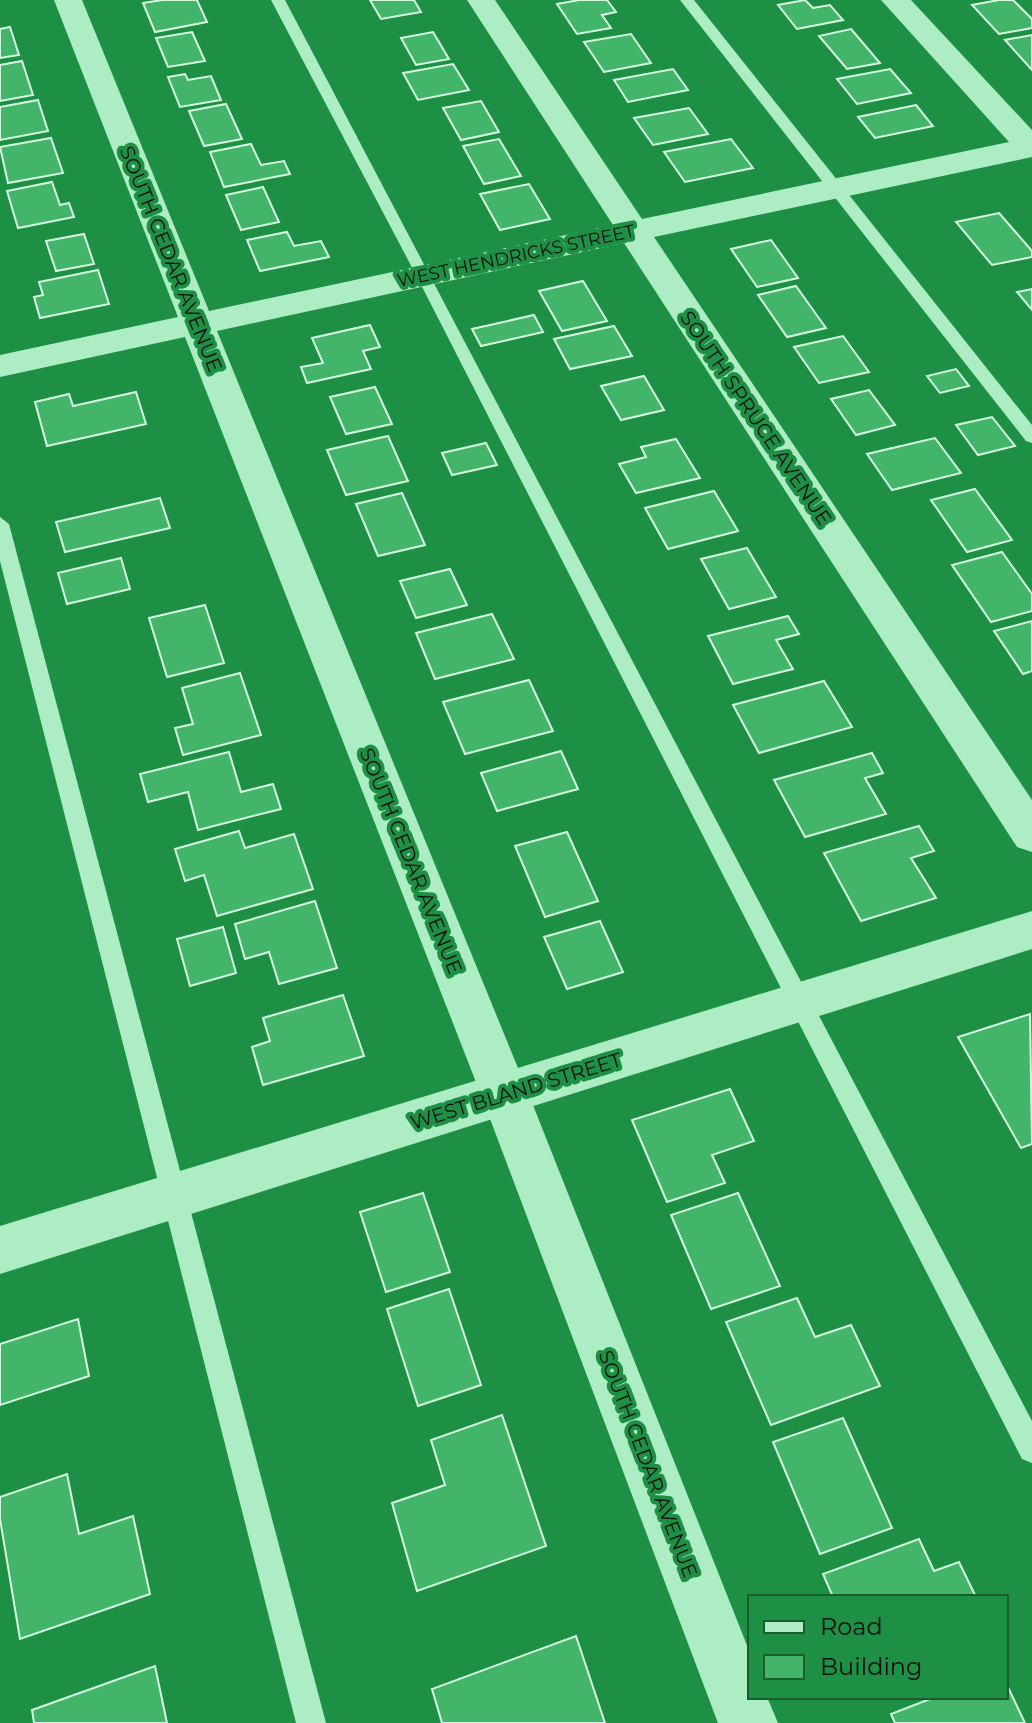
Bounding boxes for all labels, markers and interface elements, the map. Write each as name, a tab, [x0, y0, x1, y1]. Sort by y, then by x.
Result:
street label: SOUTH CEDAR AVENUE	[115, 142, 227, 376]
street label: WEST HENDRICKS STREET	[395, 220, 637, 292]
street label: SOUTH SPRUCE AVENUE	[675, 306, 837, 530]
street label: SOUTH CEDAR AVENUE	[355, 744, 467, 978]
street label: WEST BLAND STREET	[407, 1047, 625, 1135]
street label: SOUTH CEDAR AVENUE	[593, 1347, 703, 1581]
legend	[748, 1595, 1008, 1699]
text: Road	[820, 1612, 883, 1641]
text: Building	[820, 1652, 923, 1681]

